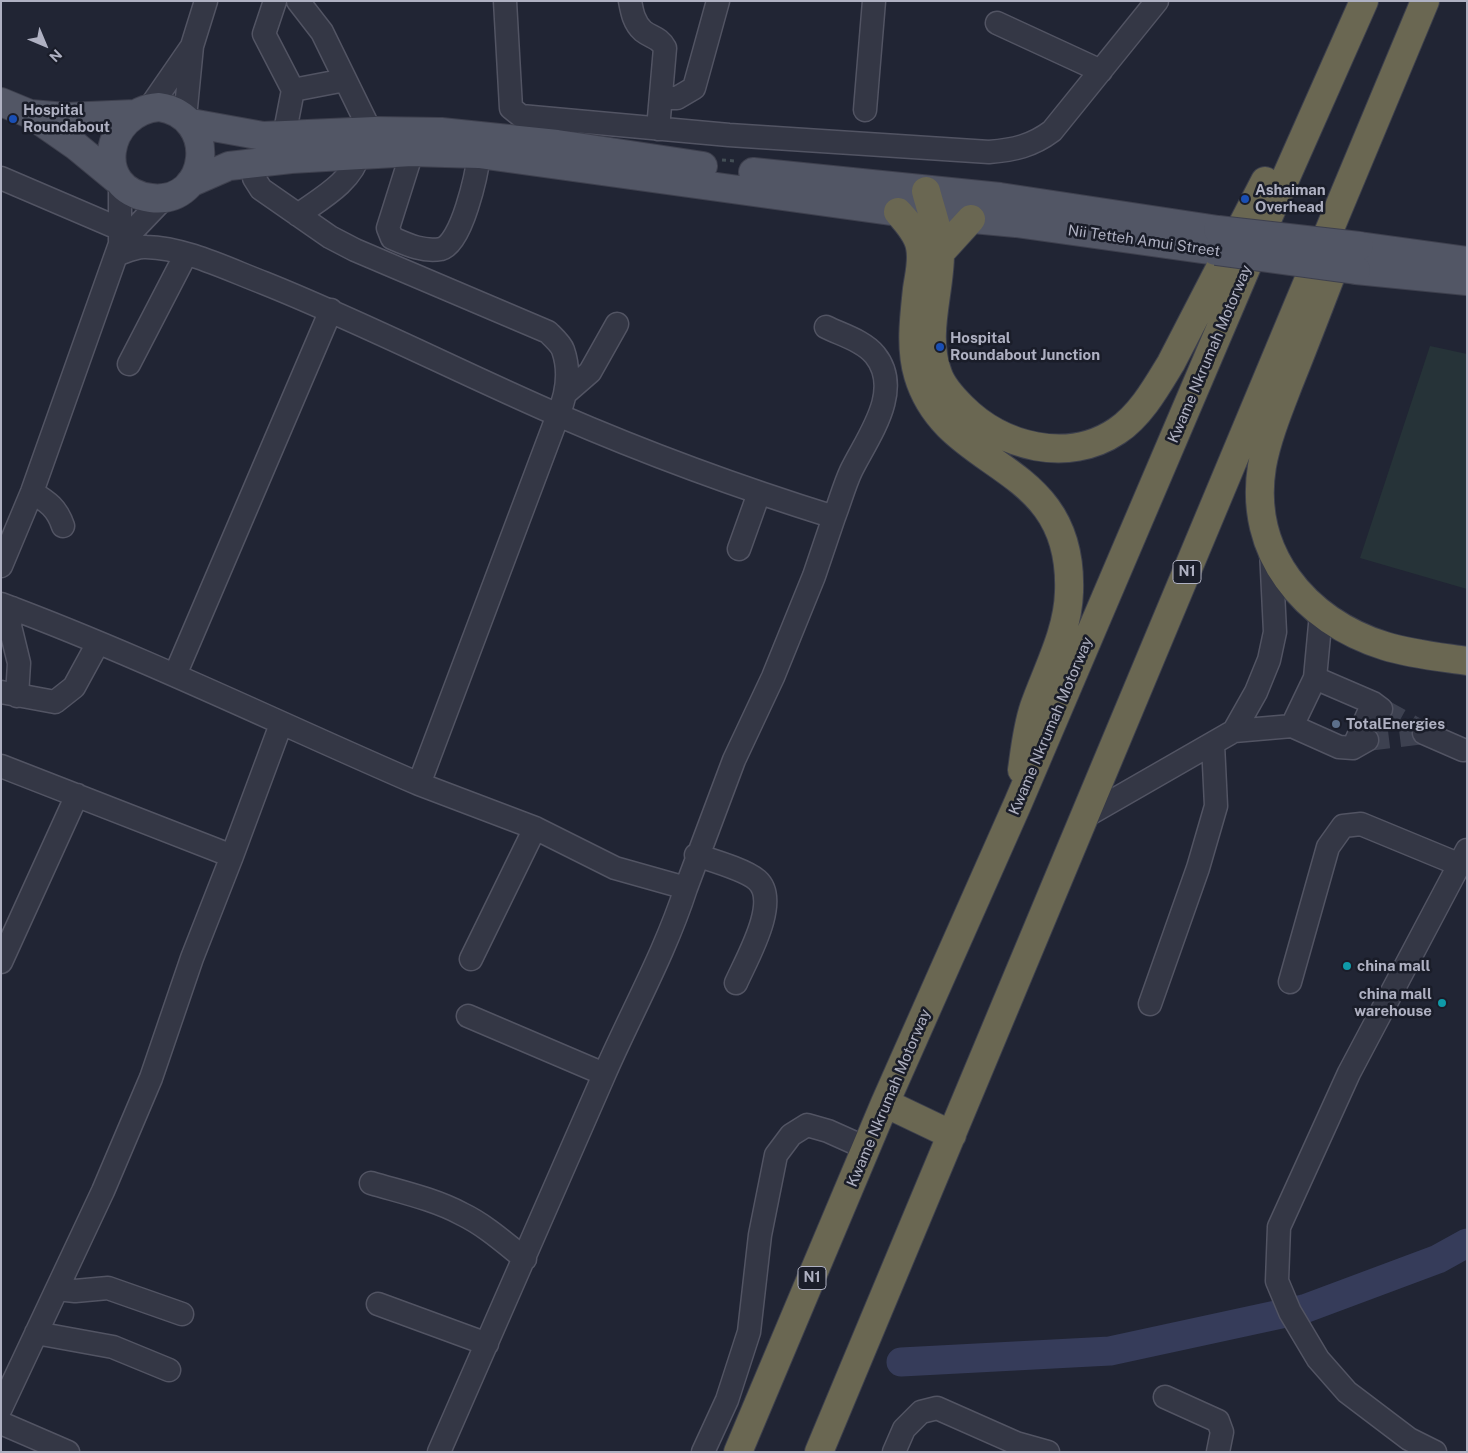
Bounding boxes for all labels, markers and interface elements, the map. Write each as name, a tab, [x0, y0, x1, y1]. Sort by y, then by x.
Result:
north arrow	[20, 20, 70, 70]
text: N	[46, 46, 65, 65]
place label: Hospital Roundabout	[23, 101, 110, 136]
marker: Hospital Roundabout	[7, 113, 19, 125]
place label: Ashaiman Overhead	[1255, 181, 1326, 216]
marker: Ashaiman Overhead	[1239, 193, 1251, 205]
street label: Nii Tetteh Amui Street	[1067, 221, 1221, 261]
street label: Kwame Nkrumah Motorway	[1164, 262, 1256, 446]
place label: Hospital Roundabout Junction	[950, 329, 1100, 364]
marker: Hospital Roundabout Junction	[934, 341, 946, 353]
road number: N1	[1173, 560, 1201, 584]
street label: Kwame Nkrumah Motorway	[1005, 634, 1097, 818]
place label: TotalEnergies	[1346, 715, 1445, 733]
marker: TotalEnergies	[1330, 718, 1342, 730]
place label: china mall	[1357, 957, 1430, 975]
marker: china mall	[1341, 960, 1353, 972]
place label: china mall warehouse	[1354, 985, 1432, 1020]
marker: china mall warehouse	[1436, 997, 1448, 1009]
street label: Kwame Nkrumah Motorway	[843, 1006, 935, 1190]
road number: N1	[798, 1266, 826, 1290]

